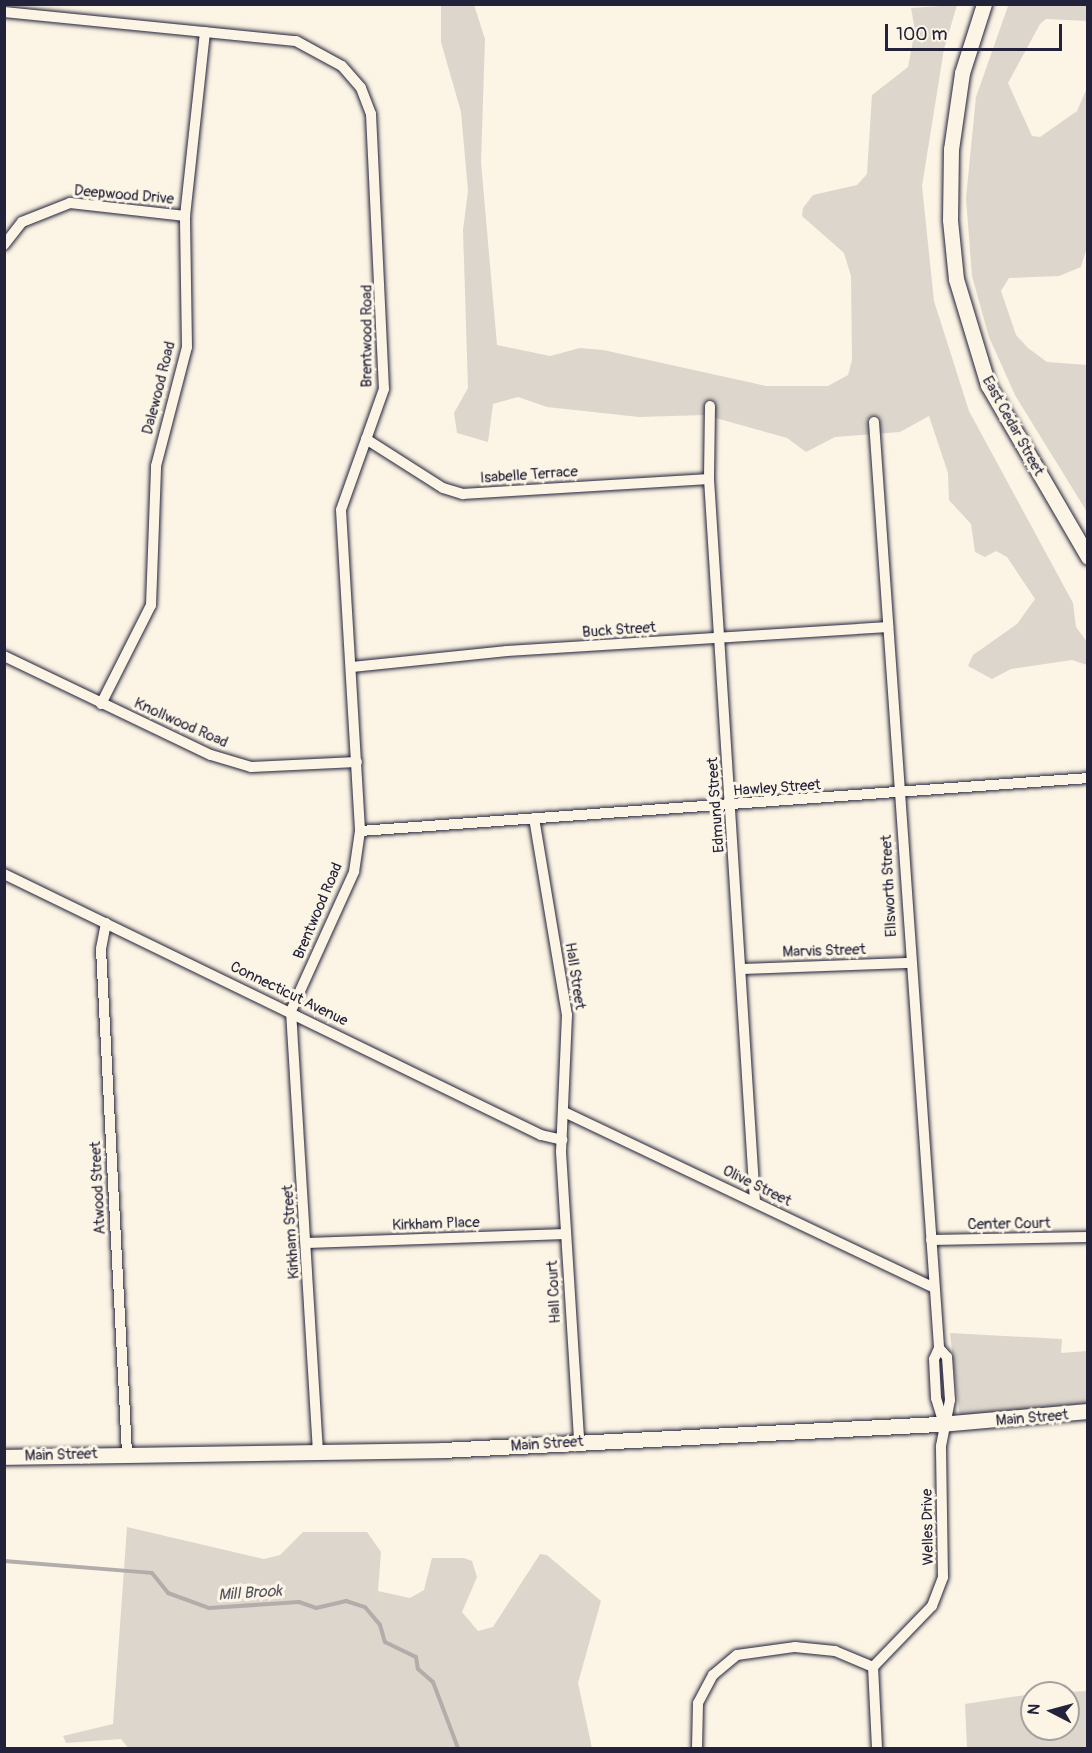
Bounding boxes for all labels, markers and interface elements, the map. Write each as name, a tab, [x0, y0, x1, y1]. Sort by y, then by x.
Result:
scale bar	[888, 12, 1065, 50]
text: 100 m	[896, 23, 948, 46]
street label: Deepwood Drive	[73, 182, 175, 208]
street label: Brentwood Road	[358, 285, 376, 387]
street label: Dalewood Road	[139, 340, 179, 436]
street label: East Cedar Street	[978, 373, 1048, 479]
street label: Isabelle Terrace	[480, 463, 578, 487]
street label: Buck Street	[582, 618, 656, 642]
street label: Knollwood Road	[131, 694, 231, 752]
street label: Edmund Street	[704, 757, 728, 853]
street label: Hawley Street	[733, 776, 821, 800]
street label: Ellsworth Street	[877, 835, 901, 937]
street label: Brentwood Road	[290, 860, 346, 962]
street label: Hall Street	[561, 941, 589, 1011]
street label: Marvis Street	[782, 941, 866, 961]
street label: Connecticut Avenue	[227, 958, 351, 1030]
street label: Atwood Street	[87, 1141, 109, 1235]
street label: Olive Street	[720, 1162, 794, 1210]
street label: Kirkham Street	[279, 1184, 303, 1280]
street label: Kirkham Place	[392, 1213, 480, 1235]
street label: Center Court	[967, 1214, 1051, 1234]
street label: Hall Court	[543, 1260, 565, 1324]
street label: Main Street	[995, 1406, 1069, 1430]
street label: Main Street	[510, 1432, 584, 1456]
street label: Main Street	[24, 1445, 98, 1465]
street label: Welles Drive	[918, 1488, 938, 1566]
water label: Mill Brook	[218, 1581, 282, 1605]
north arrow	[1020, 1681, 1080, 1741]
text: N	[1024, 1703, 1045, 1716]

